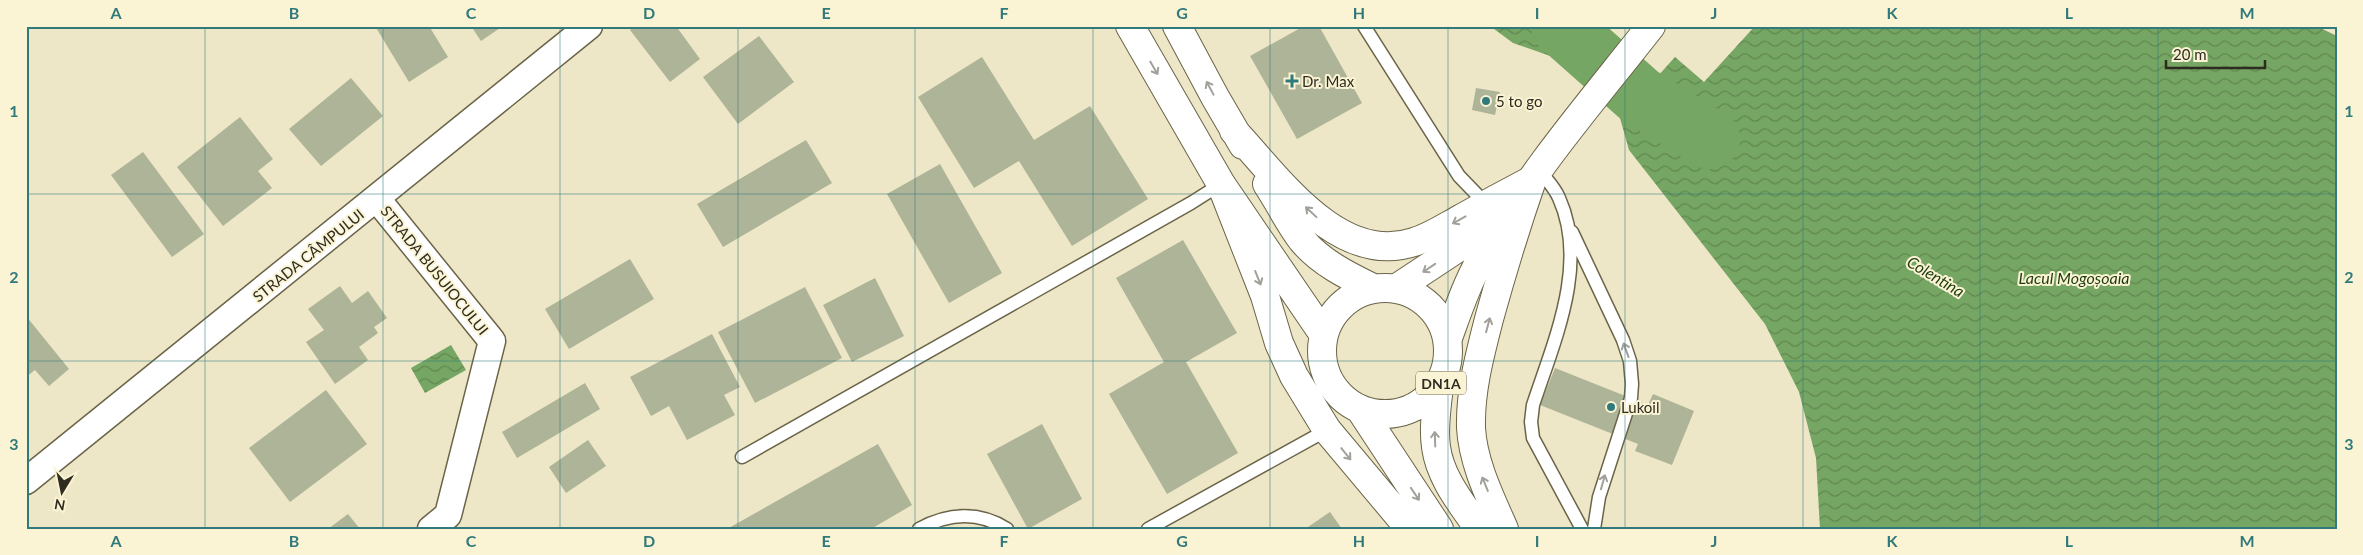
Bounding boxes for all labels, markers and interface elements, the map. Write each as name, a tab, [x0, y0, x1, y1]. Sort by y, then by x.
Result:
text: A	[109, 3, 122, 22]
text: B	[289, 3, 299, 22]
text: C	[466, 3, 477, 22]
text: D	[643, 3, 655, 22]
text: E	[821, 3, 831, 22]
text: F	[999, 3, 1009, 22]
text: G	[1176, 3, 1188, 22]
text: H	[1353, 3, 1365, 22]
text: I	[1535, 3, 1539, 22]
text: J	[1711, 3, 1717, 22]
text: K	[1887, 3, 1899, 22]
text: L	[2065, 3, 2074, 22]
text: M	[2239, 3, 2255, 22]
scale bar	[2166, 38, 2264, 70]
text: 20 m	[2173, 45, 2207, 63]
one-way arrow	[1149, 61, 1159, 75]
place label: Dr. Max	[1302, 72, 1355, 90]
marker: Dr. Max	[1286, 75, 1298, 87]
one-way arrow	[1205, 81, 1215, 96]
place label: 5 to go	[1496, 92, 1542, 110]
marker: 5 to go	[1480, 95, 1492, 107]
text: 1	[9, 101, 19, 120]
text: 1	[2344, 101, 2354, 120]
street label: STRADA BUSUIOCULUI	[377, 202, 493, 338]
street label: STRADA CÂMPULUI	[249, 205, 367, 305]
one-way arrow	[1305, 206, 1318, 218]
one-way arrow	[1452, 215, 1466, 225]
water label: Colentina	[1904, 252, 1968, 300]
one-way arrow	[1422, 263, 1436, 273]
text: 2	[9, 267, 19, 286]
text: 2	[2344, 267, 2354, 286]
water label: Lacul Mogoșoaia	[2019, 268, 2130, 287]
one-way arrow	[1254, 270, 1263, 286]
one-way arrow	[1483, 318, 1493, 334]
one-way arrow	[1621, 343, 1630, 358]
road number: DN1A	[1416, 372, 1466, 394]
place label: Lukoil	[1621, 398, 1659, 416]
marker: Lukoil	[1605, 401, 1617, 413]
one-way arrow	[1431, 431, 1440, 447]
text: 3	[9, 434, 19, 453]
text: 3	[2344, 434, 2354, 453]
one-way arrow	[1340, 447, 1351, 460]
north arrow	[38, 468, 88, 518]
one-way arrow	[1598, 474, 1608, 490]
one-way arrow	[1480, 477, 1489, 492]
one-way arrow	[1410, 487, 1420, 501]
text: N	[53, 496, 66, 515]
text: A	[109, 531, 122, 550]
text: B	[289, 531, 299, 550]
text: C	[466, 531, 477, 550]
text: D	[643, 531, 655, 550]
text: E	[821, 531, 831, 550]
text: F	[999, 531, 1009, 550]
text: G	[1176, 531, 1188, 550]
text: H	[1353, 531, 1365, 550]
text: I	[1535, 531, 1539, 550]
text: J	[1711, 531, 1717, 550]
text: K	[1887, 531, 1899, 550]
text: L	[2065, 531, 2074, 550]
text: M	[2239, 531, 2255, 550]

